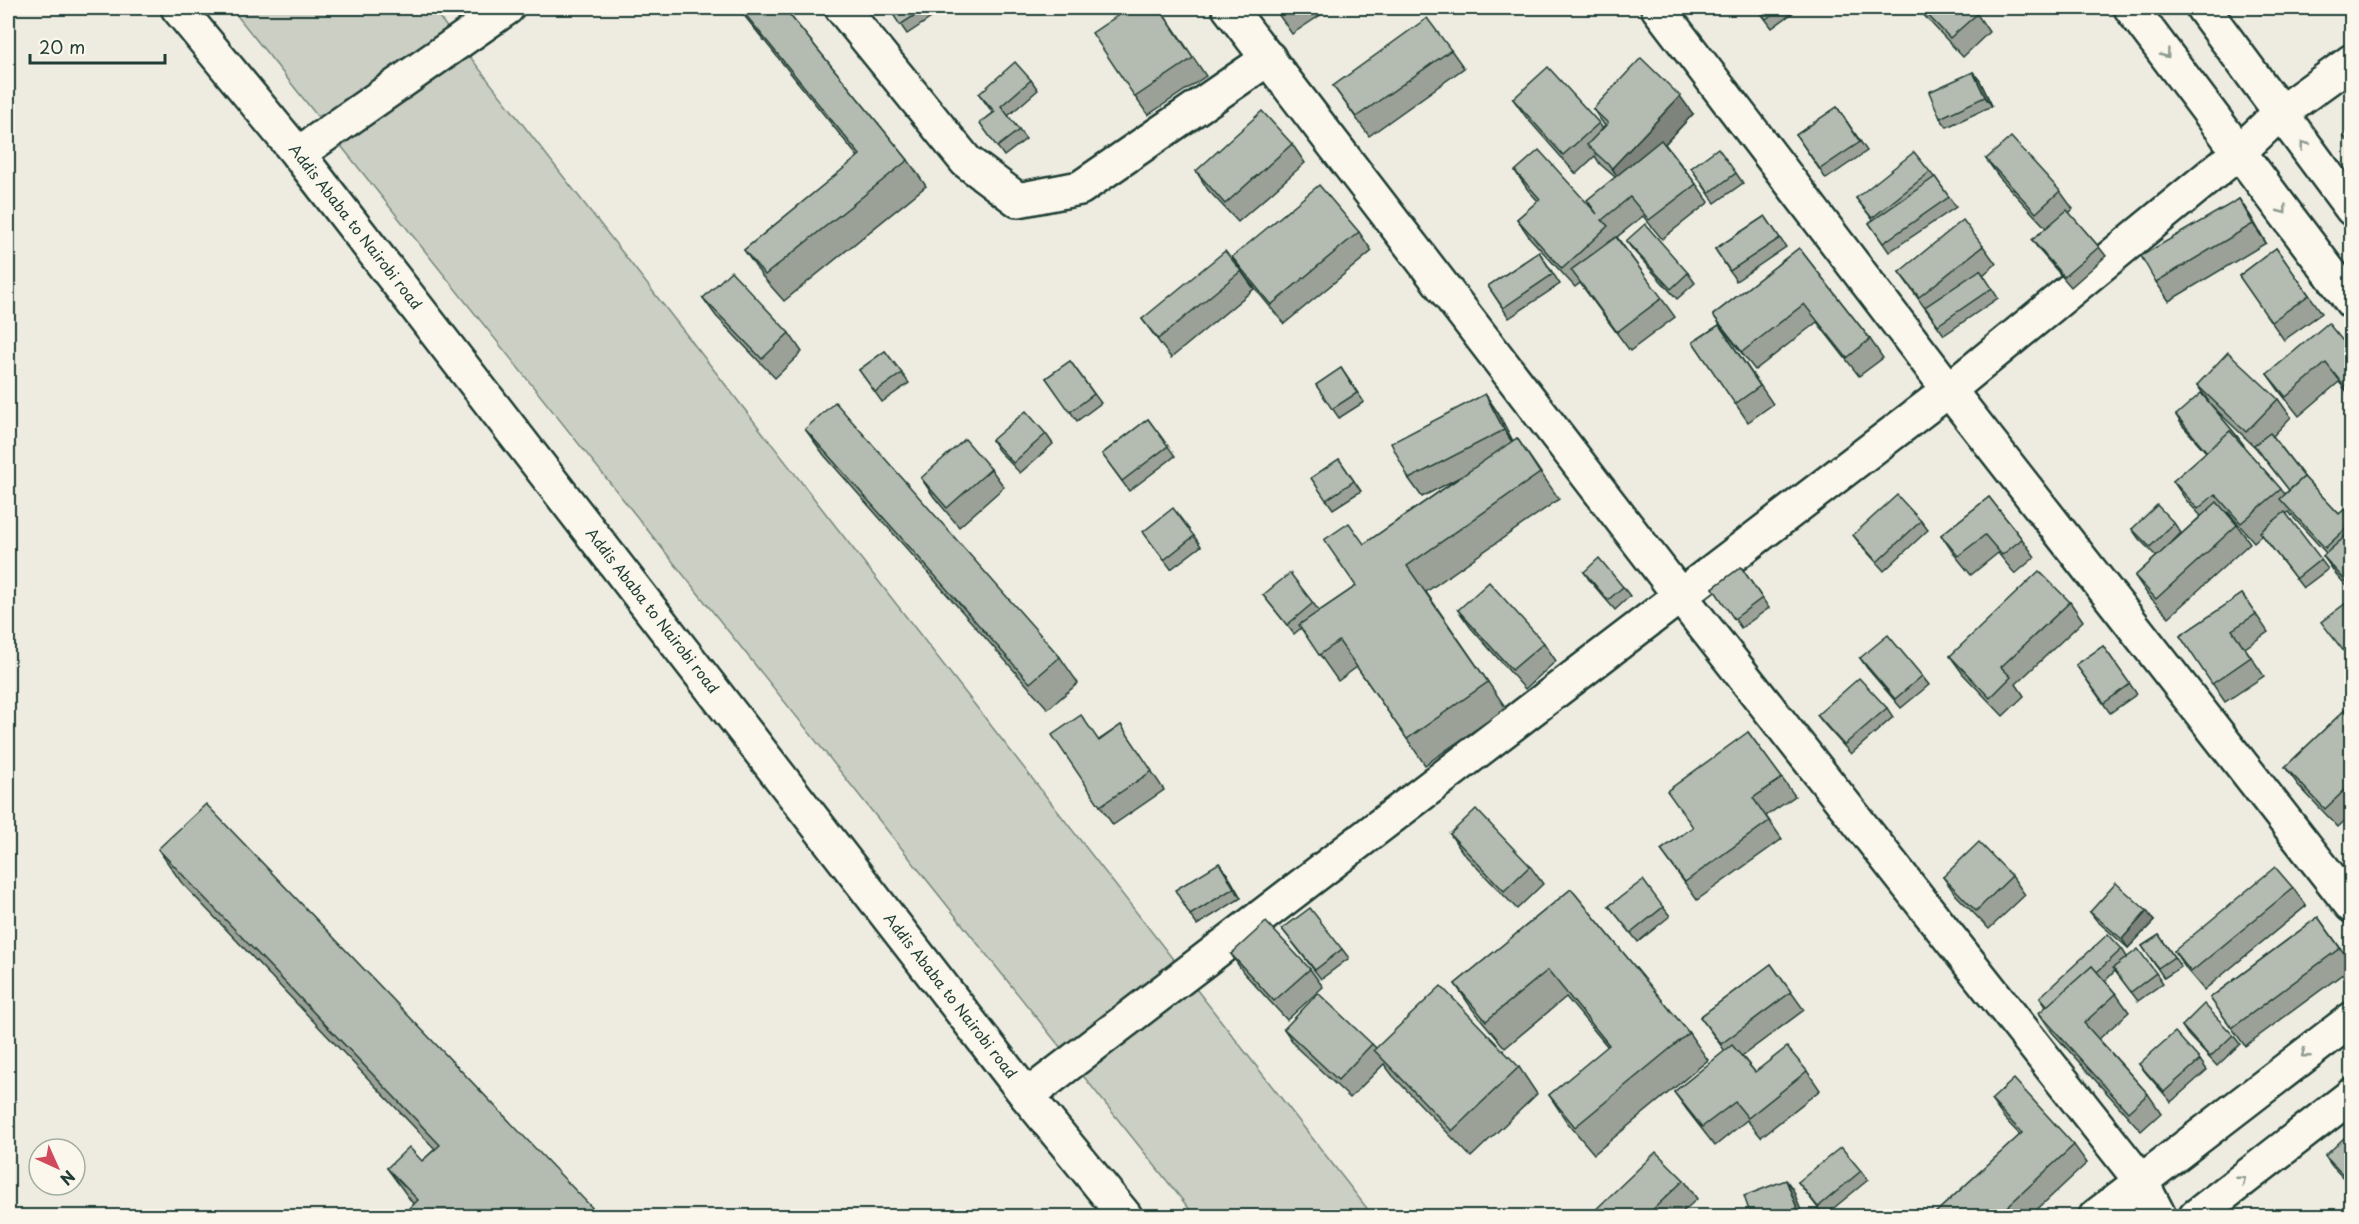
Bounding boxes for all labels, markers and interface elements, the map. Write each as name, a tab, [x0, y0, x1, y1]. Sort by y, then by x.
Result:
scale bar	[30, 27, 165, 65]
text: 20 m	[39, 33, 85, 60]
one-way arrow	[2158, 48, 2169, 59]
street label: Addis Ababa to Nairobi road	[284, 138, 428, 314]
one-way arrow	[2300, 141, 2311, 152]
one-way arrow	[2275, 204, 2286, 215]
street label: Addis Ababa to Nairobi road	[581, 522, 725, 698]
street label: Addis Ababa to Nairobi road	[879, 907, 1023, 1083]
one-way arrow	[2301, 1047, 2312, 1058]
north arrow	[27, 1137, 87, 1197]
text: N	[55, 1165, 81, 1191]
one-way arrow	[2236, 1177, 2247, 1188]

